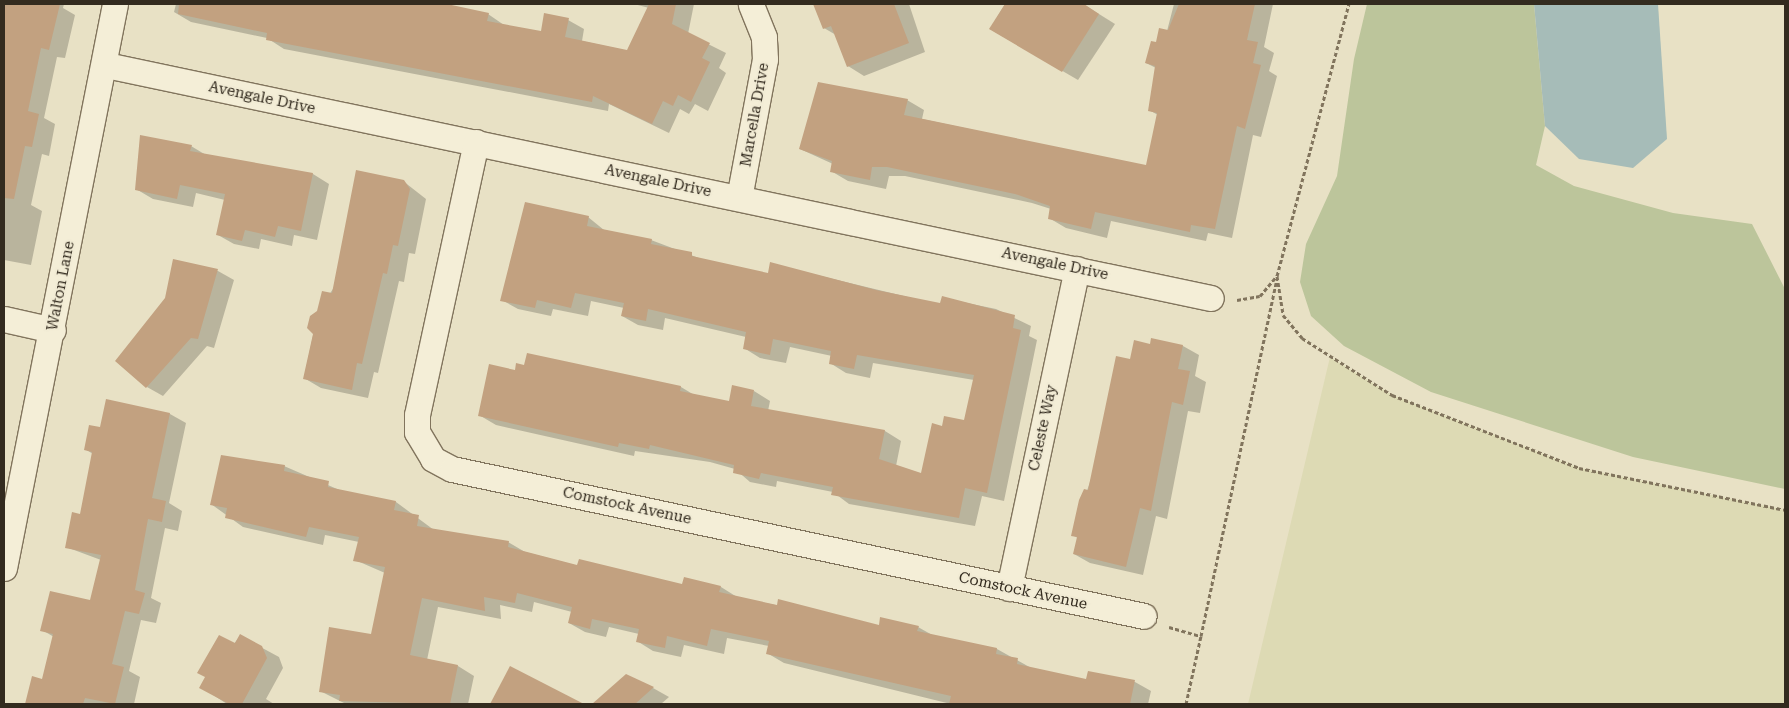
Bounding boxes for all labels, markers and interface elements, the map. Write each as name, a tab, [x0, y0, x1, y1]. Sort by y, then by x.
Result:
street label: Marcella Drive	[737, 62, 773, 168]
street label: Avengale Drive	[207, 78, 317, 118]
street label: Avengale Drive	[603, 161, 713, 201]
street label: Walton Lane	[43, 240, 79, 332]
street label: Avengale Drive	[1000, 244, 1110, 284]
street label: Celeste Way	[1025, 383, 1061, 473]
street label: Comstock Avenue	[561, 484, 693, 528]
street label: Comstock Avenue	[957, 569, 1089, 613]

